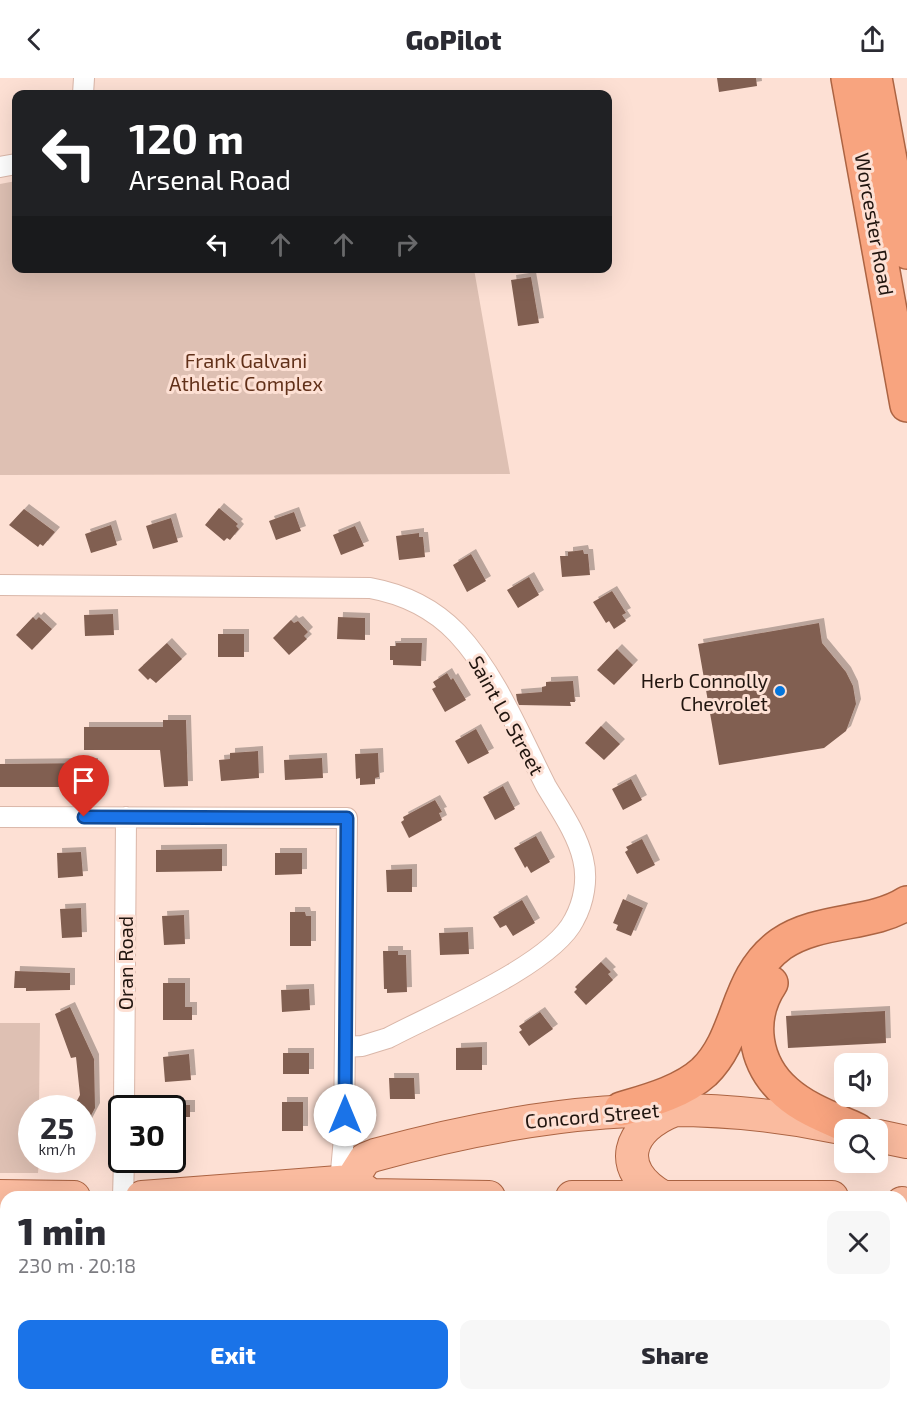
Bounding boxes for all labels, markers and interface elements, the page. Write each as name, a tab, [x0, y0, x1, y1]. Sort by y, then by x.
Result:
icon: back	[18, 23, 51, 56]
text: GoPilot	[406, 23, 501, 55]
icon: share	[856, 23, 889, 56]
text: 120 m	[129, 112, 244, 162]
icon: left	[30, 114, 108, 192]
street label: Worcester Road	[851, 151, 899, 297]
text: Arsenal Road	[129, 163, 291, 195]
icon: left	[201, 228, 234, 261]
icon: ahead	[264, 228, 297, 261]
icon: ahead	[327, 228, 360, 261]
icon: right	[390, 228, 423, 261]
park label: Frank Galvani Athletic Complex	[169, 348, 323, 395]
street label: Saint Lo Street	[464, 651, 550, 779]
place label: Herb Connolly Chevrolet	[641, 668, 768, 715]
marker: Herb Connolly Chevrolet	[773, 684, 787, 698]
pin	[58, 755, 109, 817]
icon: arrive	[67, 764, 100, 797]
street label: Oran Road	[113, 916, 137, 1010]
map controls	[834, 1053, 888, 1173]
button: sound	[834, 1053, 888, 1107]
position arrow	[313, 1083, 377, 1147]
speed limit sign: 30	[108, 1095, 186, 1173]
street label: Concord Street	[524, 1097, 661, 1133]
text: 25	[40, 1109, 74, 1145]
button: search	[834, 1119, 888, 1173]
text: km/h	[38, 1140, 76, 1158]
text: 1 min	[18, 1209, 106, 1252]
button: close	[827, 1211, 890, 1274]
text: 230 m · 20:18	[18, 1253, 136, 1277]
button: Exit	[18, 1320, 448, 1389]
button: Share	[460, 1320, 890, 1389]

